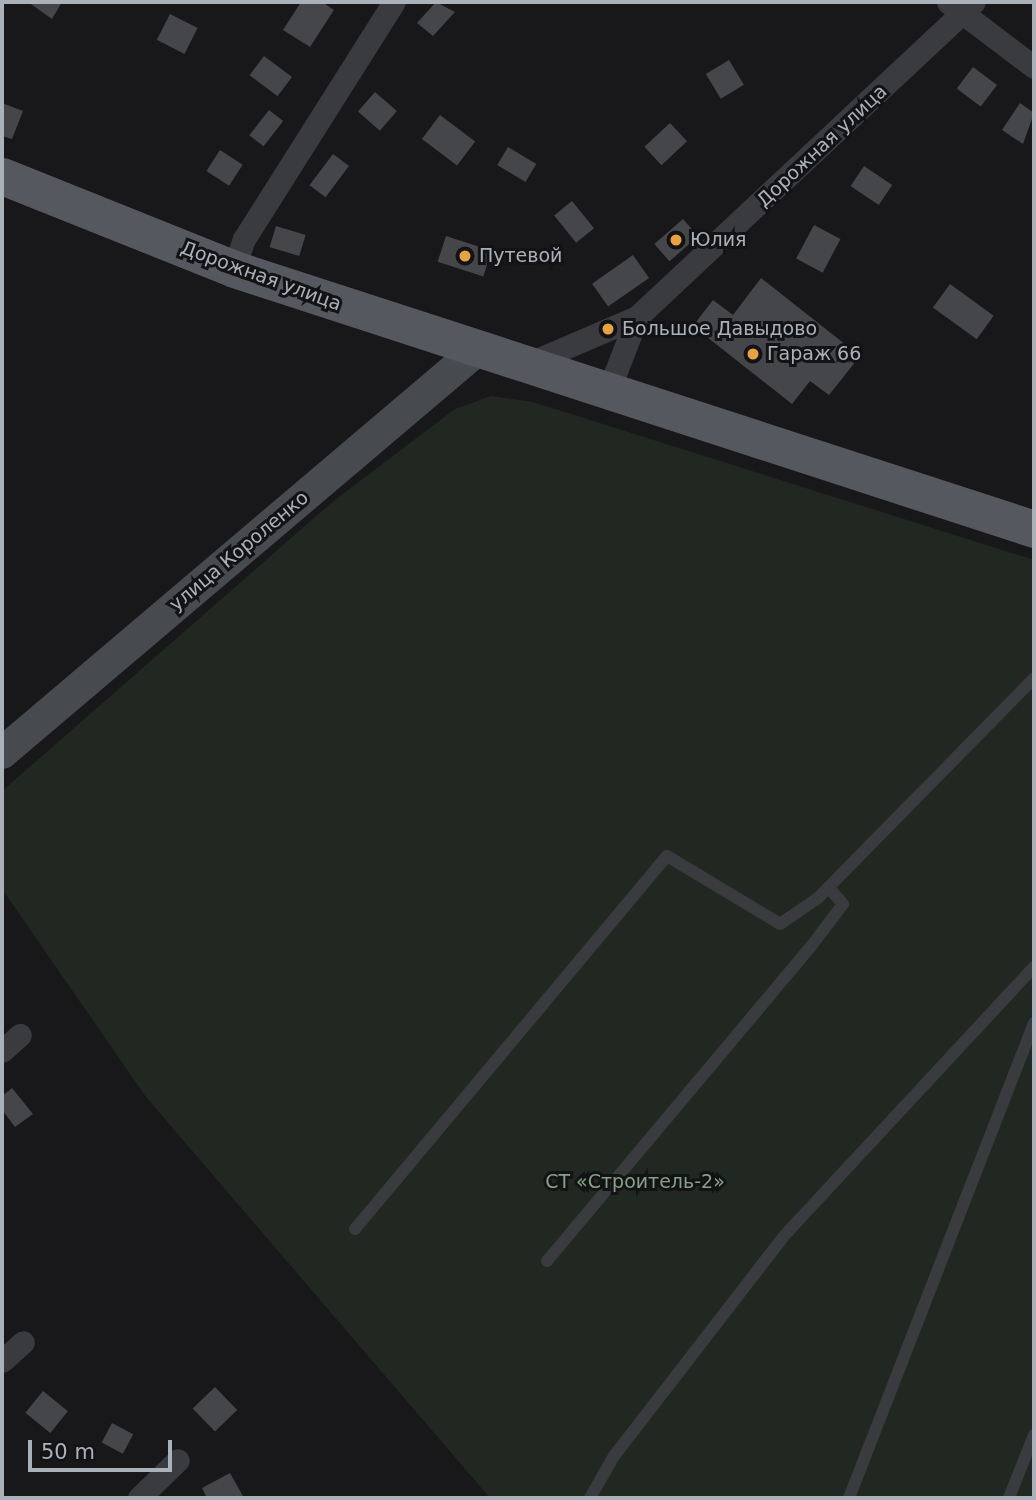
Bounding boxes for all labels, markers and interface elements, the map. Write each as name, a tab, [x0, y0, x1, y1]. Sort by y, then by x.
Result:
street label: Дорожная улица	[752, 80, 892, 212]
place label: Юлия	[690, 229, 746, 251]
marker: Юлия	[668, 232, 684, 248]
street label: Дорожная улица	[178, 236, 344, 316]
place label: Путевой	[479, 245, 562, 267]
marker: Путевой	[457, 248, 473, 264]
place label: Большое Давыдово	[622, 318, 817, 340]
marker: Большое Давыдово	[600, 321, 616, 337]
place label: Гараж 66	[767, 343, 861, 365]
marker: Гараж 66	[745, 346, 761, 362]
street label: улица Короленко	[165, 486, 313, 616]
park label: СТ «Строитель-2»	[545, 1171, 725, 1193]
scale bar	[32, 1426, 175, 1470]
text: 50 m	[41, 1440, 95, 1464]

